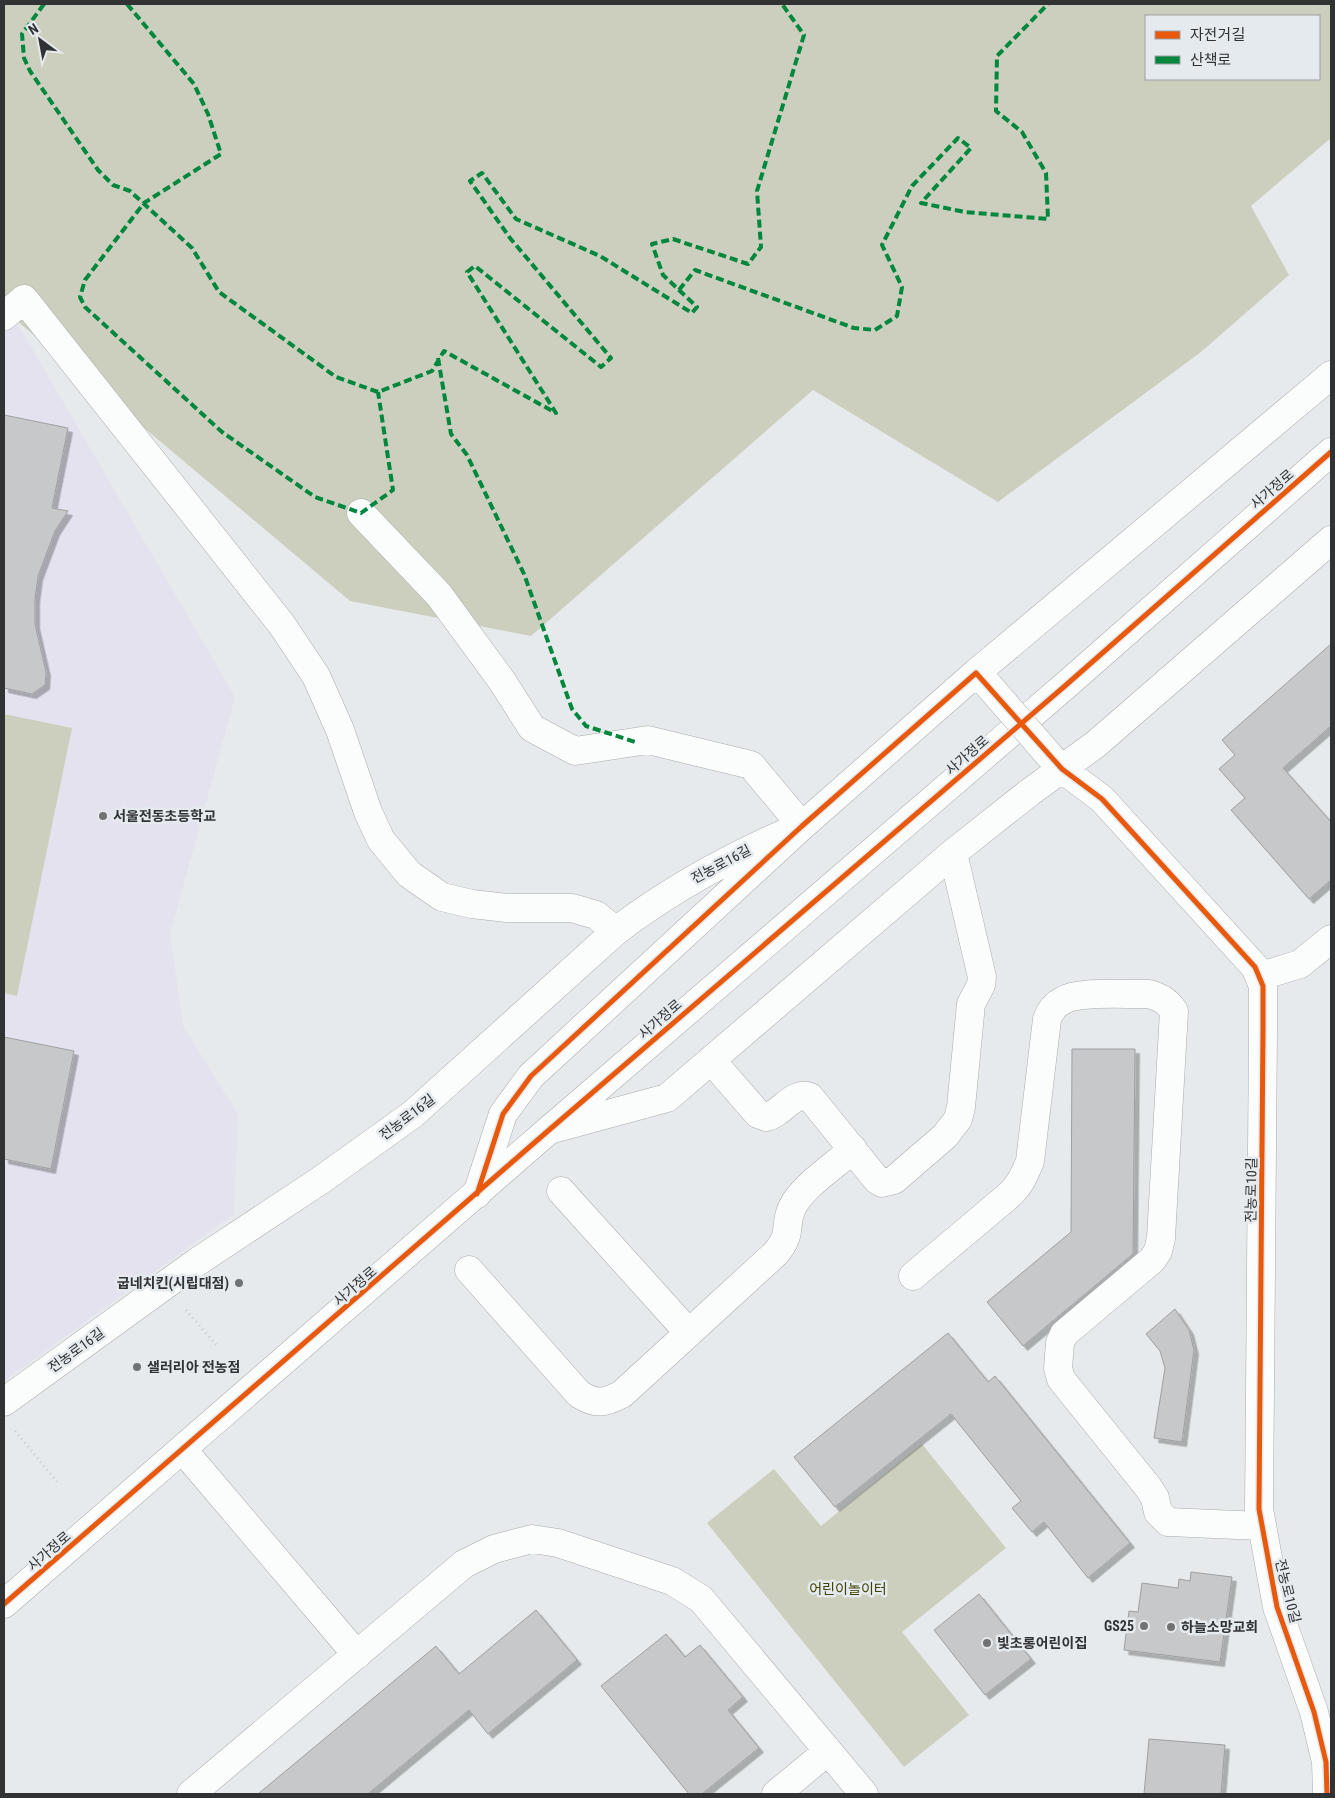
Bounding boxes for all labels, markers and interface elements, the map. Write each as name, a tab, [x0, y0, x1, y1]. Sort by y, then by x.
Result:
north arrow	[15, 15, 65, 65]
legend	[1145, 15, 1320, 80]
text: N	[25, 20, 41, 38]
text: 자전거길	[1190, 26, 1245, 44]
text: 산책로	[1190, 51, 1231, 69]
street label: 사가정로	[1247, 466, 1297, 512]
street label: 사가정로	[942, 732, 992, 778]
place label: 서울전동초등학교	[113, 808, 216, 824]
marker: 서울전동초등학교	[97, 810, 109, 822]
street label: 전농로16길	[688, 842, 754, 886]
street label: 사가정로	[635, 996, 685, 1042]
street label: 전농로16길	[376, 1091, 438, 1143]
street label: 전농로10길	[1242, 1157, 1260, 1223]
street label: 사가정로	[330, 1263, 380, 1309]
place label: 굽네치킨(시립대점)	[117, 1275, 229, 1292]
marker: 굽네치킨(시립대점)	[233, 1277, 245, 1289]
street label: 전농로16길	[45, 1324, 107, 1376]
place label: 샐러리아 전농점	[147, 1359, 240, 1375]
marker: 샐러리아 전농점	[131, 1361, 143, 1373]
street label: 사가정로	[24, 1528, 74, 1574]
street label: 전농로10길	[1272, 1557, 1304, 1625]
park label: 어린이놀이터	[809, 1581, 887, 1597]
place label: GS25	[1104, 1618, 1134, 1634]
place label: 하늘소망교회	[1181, 1619, 1258, 1635]
marker: GS25	[1138, 1620, 1150, 1632]
marker: 하늘소망교회	[1165, 1621, 1177, 1633]
place label: 빛초롱어린이집	[997, 1635, 1087, 1651]
marker: 빛초롱어린이집	[981, 1637, 993, 1649]

